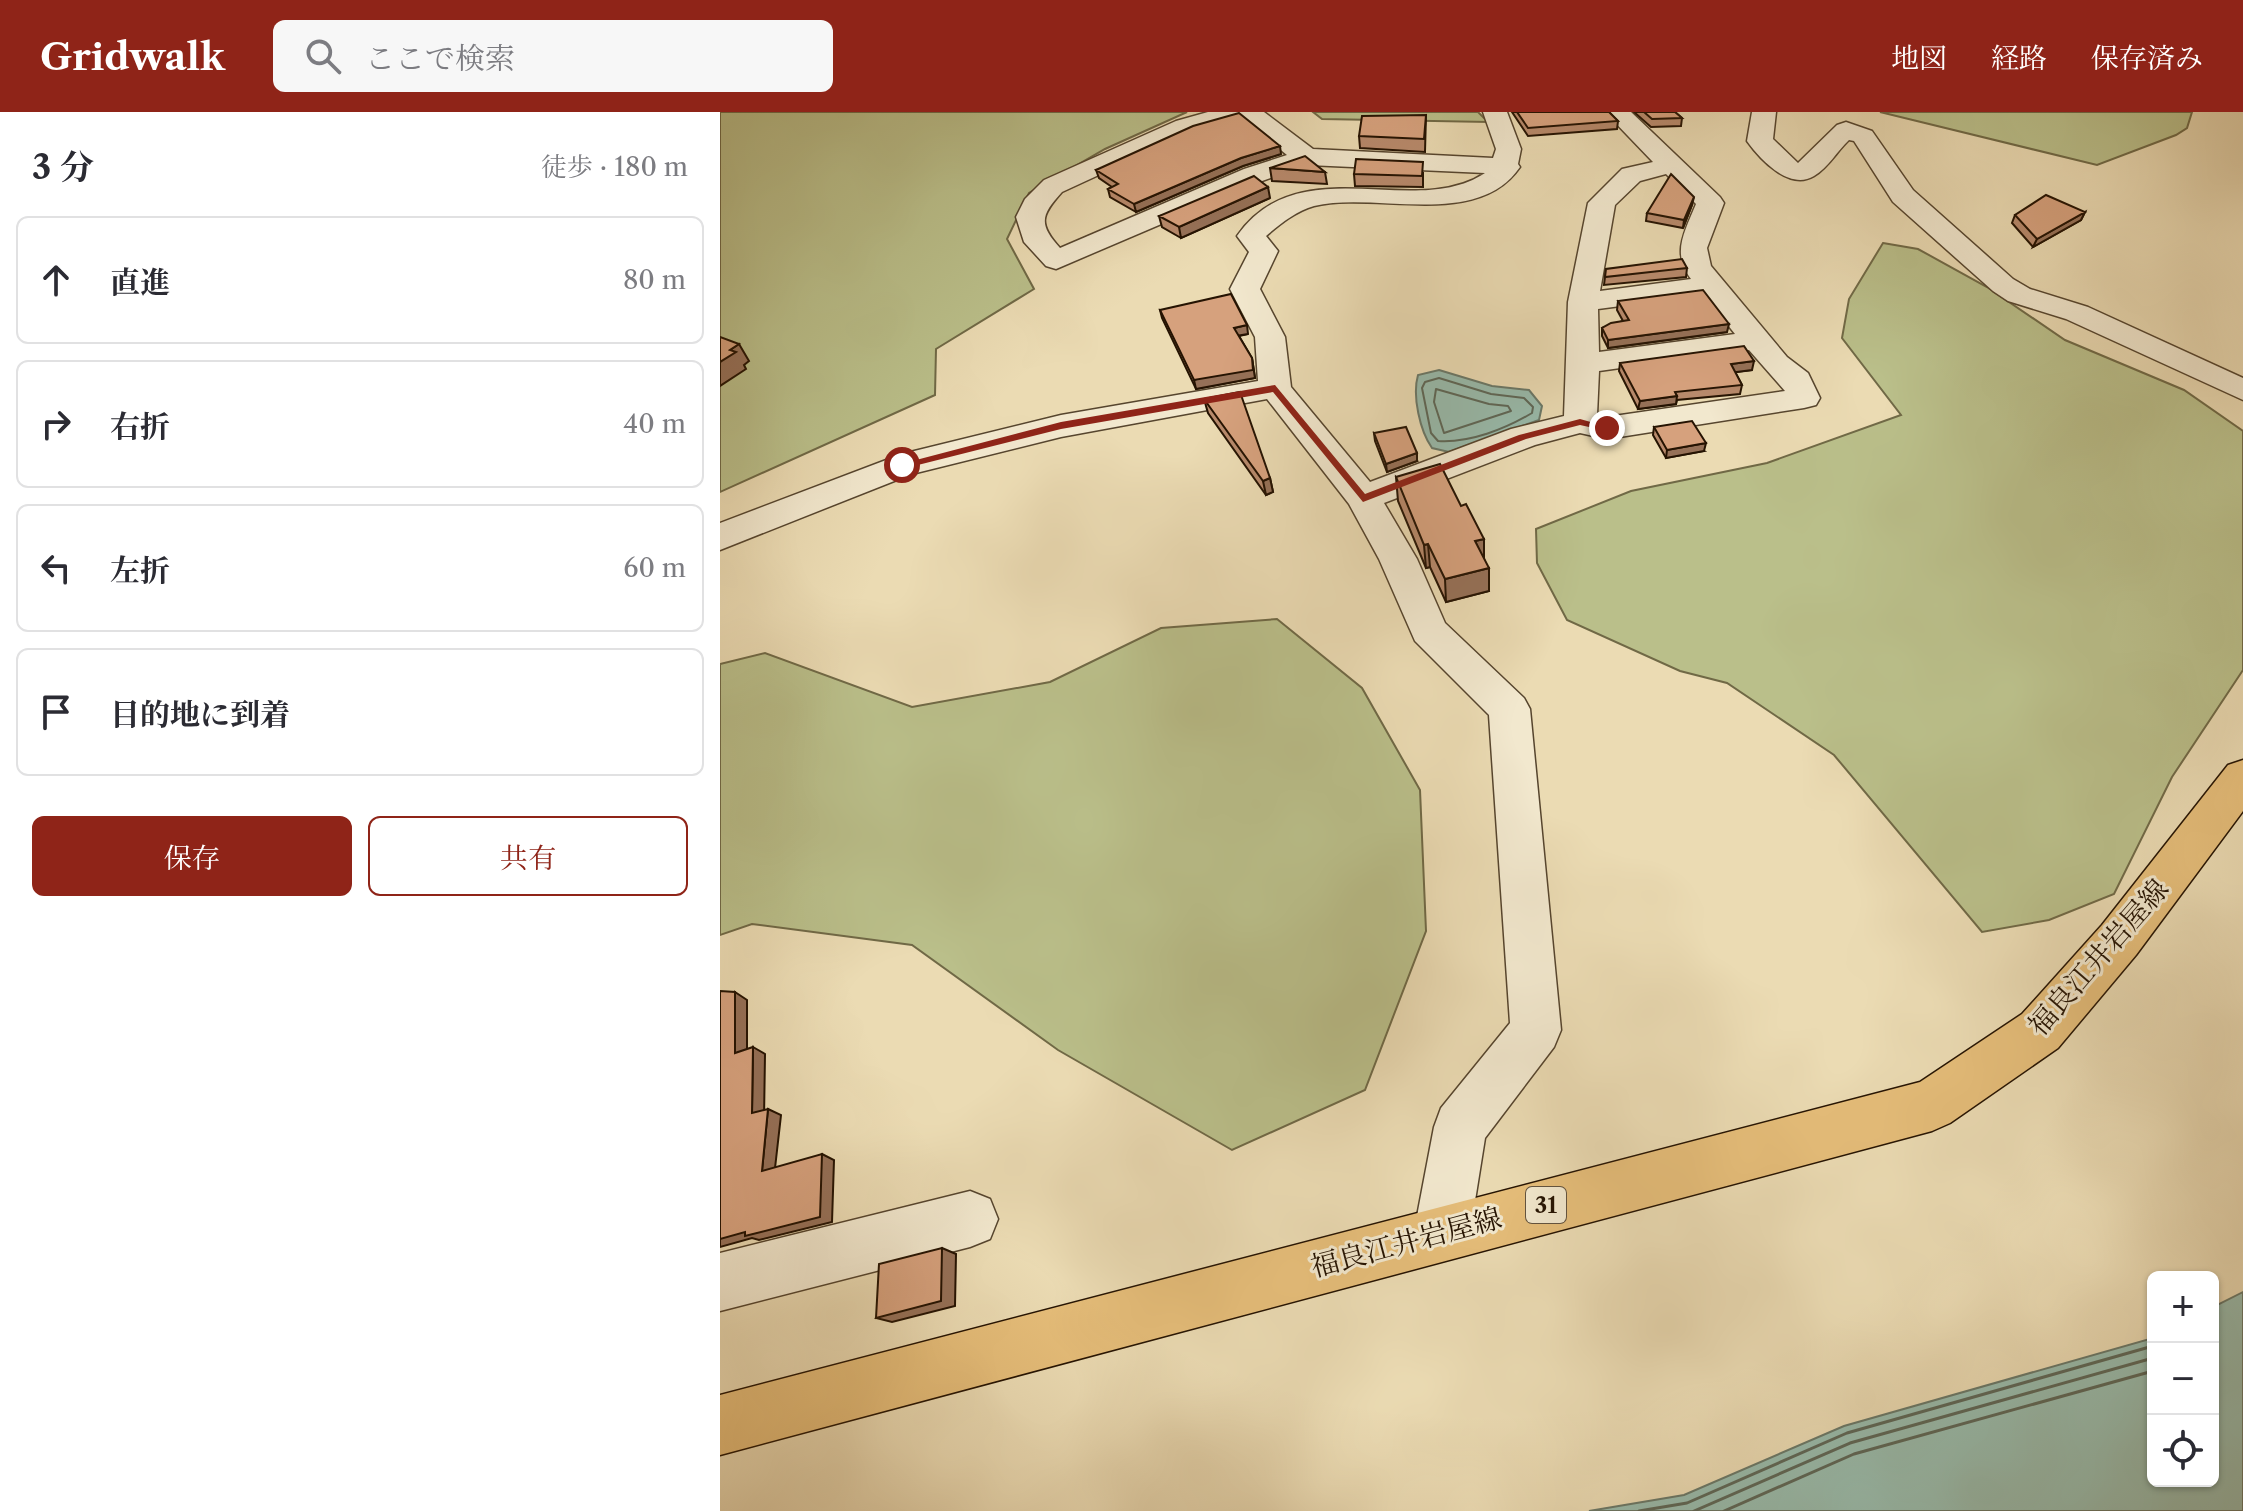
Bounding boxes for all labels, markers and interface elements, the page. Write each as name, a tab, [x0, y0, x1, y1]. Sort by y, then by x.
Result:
search box	[273, 20, 833, 92]
text: Gridwalk	[40, 33, 225, 80]
icon: search	[301, 34, 345, 78]
text: ここで検索	[365, 40, 515, 77]
text: 地図	[1891, 41, 1947, 75]
text: 経路	[1991, 41, 2047, 75]
text: 保存済み	[2091, 41, 2203, 75]
text: 3 分	[32, 146, 94, 188]
text: 徒歩 · 180 m	[541, 151, 688, 183]
icon: ahead	[34, 258, 78, 302]
text: 直進	[110, 264, 170, 301]
text: 80 m	[623, 264, 686, 296]
icon: right	[34, 402, 78, 446]
text: 右折	[110, 408, 170, 445]
text: 40 m	[623, 408, 686, 440]
route end	[1589, 410, 1625, 446]
route start	[884, 447, 920, 483]
icon: left	[34, 546, 78, 590]
text: 左折	[110, 552, 170, 589]
text: 60 m	[623, 552, 686, 584]
icon: arrive	[34, 690, 78, 734]
text: 目的地に到着	[110, 696, 290, 733]
button: 保存	[32, 816, 352, 896]
button: 共有	[368, 816, 688, 896]
street label: 福良江井岩屋線	[2021, 872, 2175, 1042]
road number: 31	[1526, 1187, 1566, 1223]
street label: 福良江井岩屋線	[1307, 1200, 1505, 1284]
map controls	[2147, 1271, 2219, 1487]
button: +	[2147, 1271, 2219, 1343]
button: −	[2147, 1343, 2219, 1415]
button: locate	[2147, 1415, 2219, 1487]

